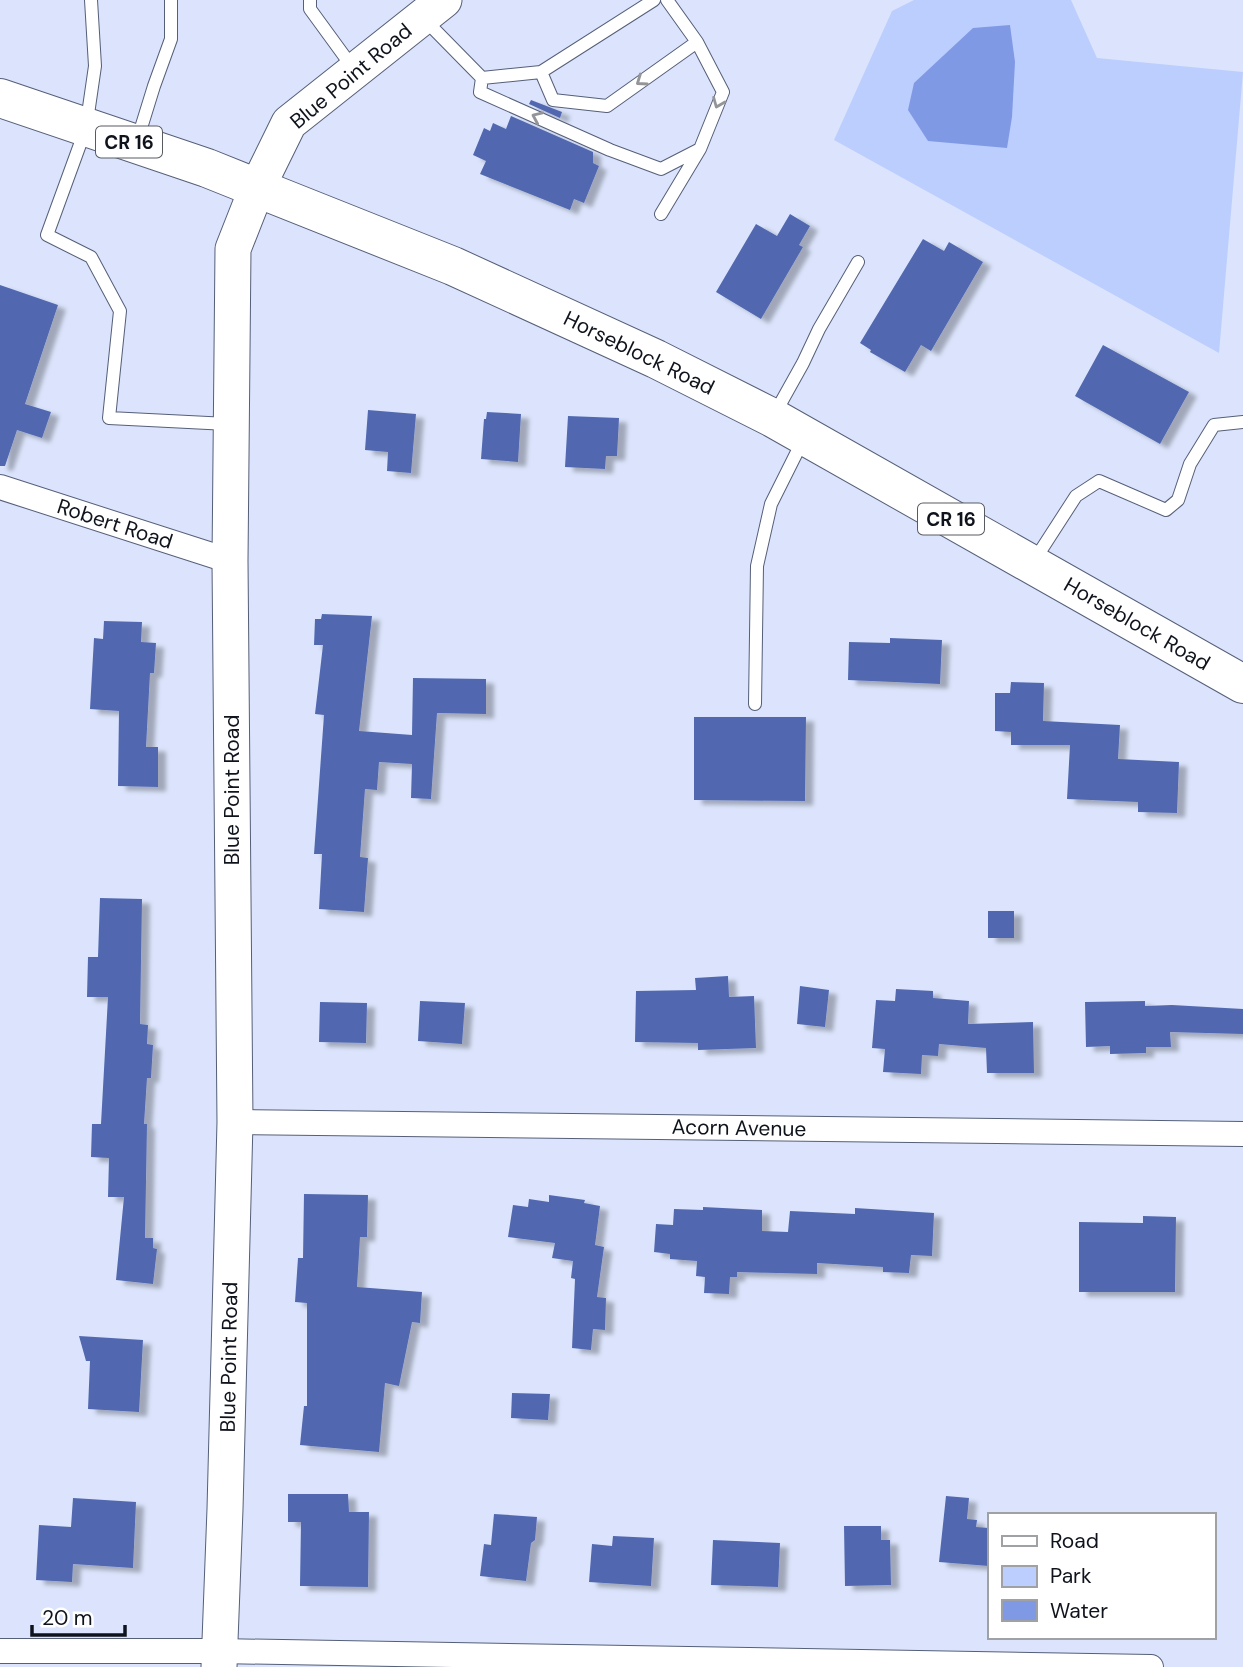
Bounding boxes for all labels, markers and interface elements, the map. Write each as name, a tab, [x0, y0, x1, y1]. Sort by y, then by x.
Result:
street label: Blue Point Road	[284, 17, 418, 135]
one-way arrow	[636, 73, 649, 86]
one-way arrow	[713, 96, 727, 108]
one-way arrow	[532, 111, 544, 125]
road number: CR 16	[96, 126, 162, 158]
street label: Horseblock Road	[559, 304, 719, 402]
street label: Robert Road	[54, 492, 176, 556]
road number: CR 16	[918, 504, 984, 534]
street label: Horseblock Road	[1059, 571, 1215, 677]
street label: Blue Point Road	[218, 715, 246, 865]
street label: Acorn Avenue	[671, 1113, 807, 1143]
street label: Blue Point Road	[214, 1281, 244, 1433]
legend	[988, 1513, 1215, 1639]
text: Road	[1050, 1527, 1099, 1555]
text: Park	[1050, 1562, 1092, 1590]
scale bar	[32, 1594, 124, 1638]
text: Water	[1050, 1597, 1108, 1625]
text: 20 m	[42, 1604, 93, 1632]

